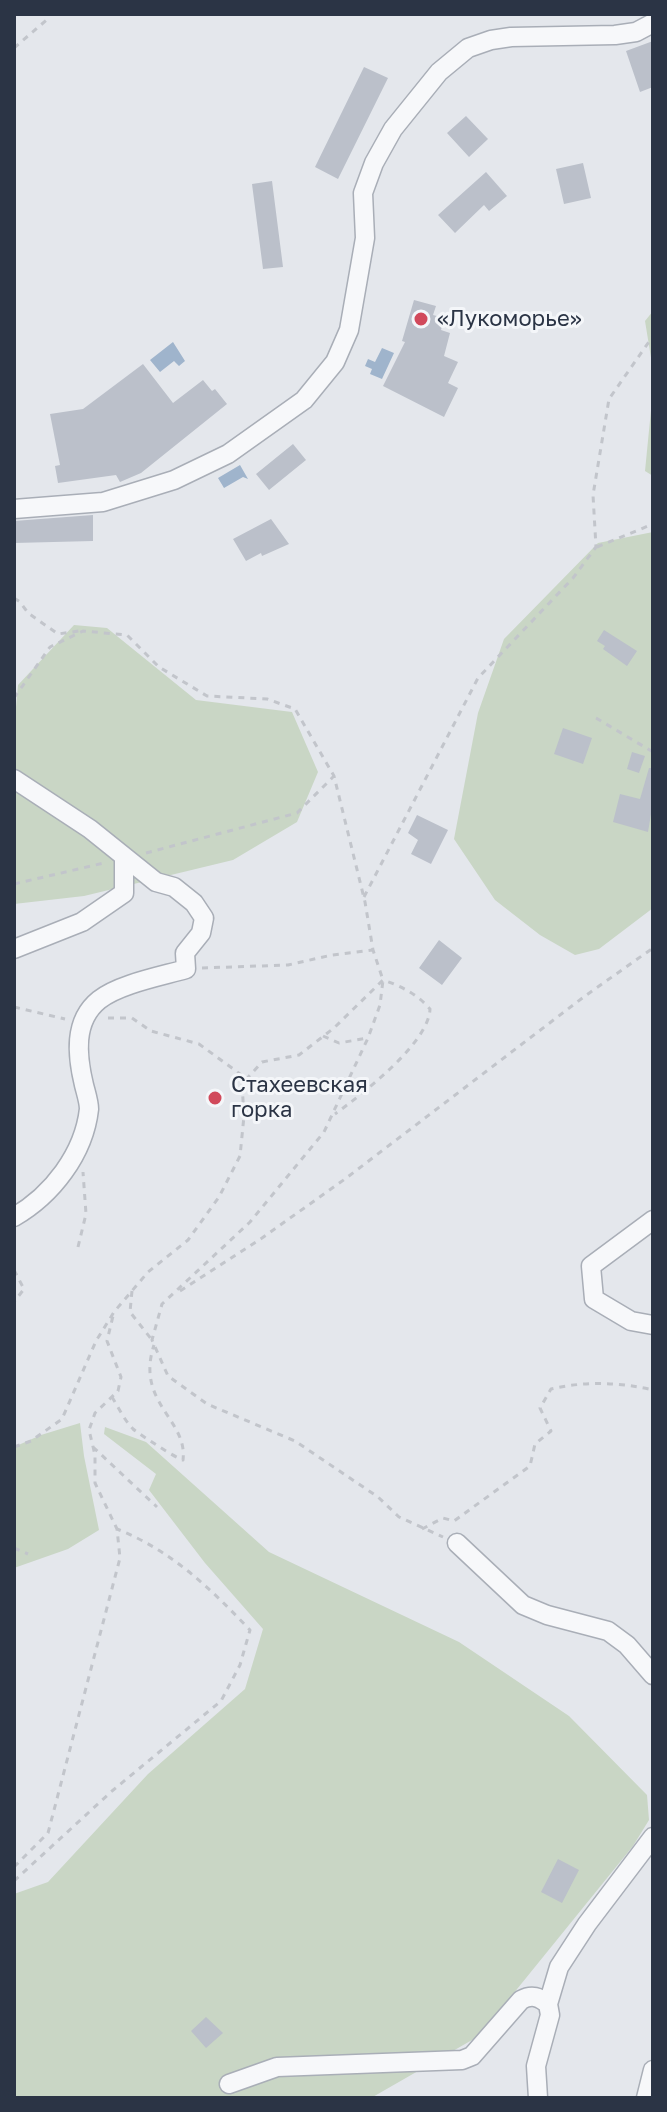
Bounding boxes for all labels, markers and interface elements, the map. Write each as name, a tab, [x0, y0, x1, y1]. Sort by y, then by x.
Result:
place label: «Лукоморье»	[437, 306, 582, 332]
marker: «Лукоморье»	[412, 310, 430, 328]
place label: Стахеевская горка	[231, 1072, 368, 1124]
marker: Стахеевская горка	[206, 1089, 224, 1107]

